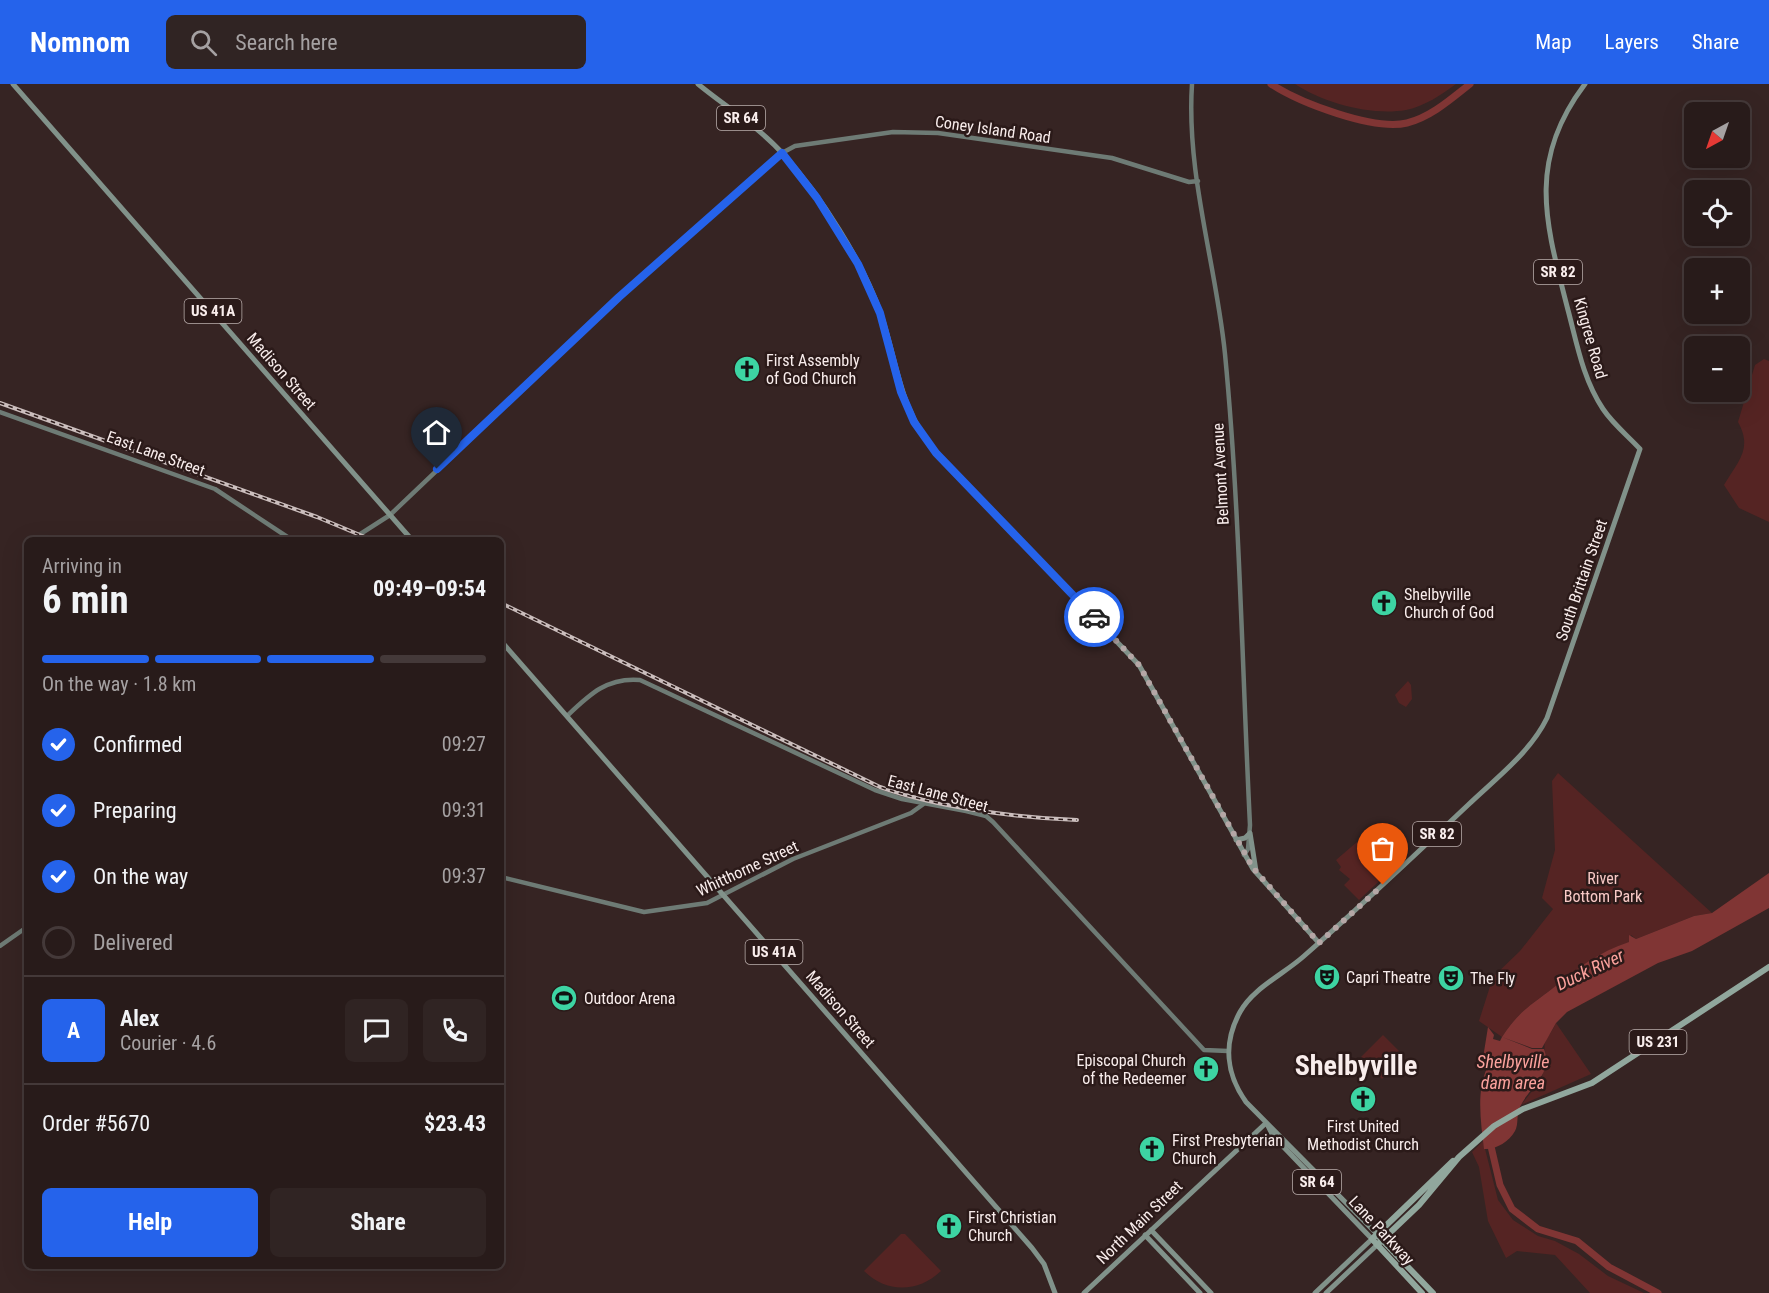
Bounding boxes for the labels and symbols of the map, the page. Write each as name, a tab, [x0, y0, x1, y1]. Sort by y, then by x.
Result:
north arrow	[1684, 102, 1750, 168]
road number: SR 64	[717, 106, 765, 130]
street label: Coney Island Road	[934, 112, 1052, 147]
road number: SR 82	[1534, 260, 1582, 284]
street label: Kingree Road	[1570, 295, 1611, 381]
road number: US 41A	[184, 299, 242, 323]
street label: Madison Street	[243, 329, 320, 414]
place label: First Assembly of God Church	[766, 351, 860, 388]
church icon: First Assembly of God Church	[732, 354, 762, 384]
pin	[411, 407, 462, 469]
street label: Belmont Avenue	[1208, 422, 1233, 526]
street label: East Lane Street	[104, 427, 208, 480]
street label: South Brittain Street	[1552, 517, 1611, 643]
place label: Shelbyville Church of God	[1404, 585, 1494, 622]
courier	[1064, 587, 1124, 647]
church icon: Shelbyville Church of God	[1369, 588, 1399, 618]
street label: East Lane Street	[886, 771, 990, 816]
road number: SR 82	[1413, 822, 1461, 846]
pin	[1357, 823, 1408, 885]
street label: Whitthorne Street	[693, 836, 801, 900]
park label: River Bottom Park	[1564, 869, 1643, 906]
road number: US 41A	[746, 940, 802, 964]
water label: Duck River	[1552, 944, 1628, 994]
theatre icon: Capri Theatre	[1312, 962, 1342, 992]
theatre icon: The Fly	[1436, 963, 1466, 993]
street label: Madison Street	[802, 967, 879, 1052]
place label: Capri Theatre	[1346, 968, 1431, 987]
place label: The Fly	[1470, 969, 1516, 988]
sports icon: Outdoor Arena	[549, 983, 579, 1013]
place label: Outdoor Arena	[584, 989, 676, 1008]
road number: US 231	[1630, 1030, 1686, 1054]
district label: Shelbyville	[1295, 1049, 1417, 1082]
place label: Episcopal Church of the Redeemer	[1076, 1051, 1186, 1088]
water label: Shelbyville dam area	[1476, 1051, 1550, 1093]
church icon: Episcopal Church of the Redeemer	[1191, 1054, 1221, 1084]
church icon: First United Methodist Church	[1348, 1084, 1378, 1114]
place label: First United Methodist Church	[1307, 1117, 1419, 1154]
place label: First Presbyterian Church	[1172, 1131, 1283, 1168]
church icon: First Presbyterian Church	[1137, 1134, 1167, 1164]
road number: SR 64	[1293, 1170, 1341, 1194]
street label: North Main Street	[1093, 1177, 1186, 1268]
street label: Lane Parkway	[1345, 1192, 1419, 1269]
place label: First Christian Church	[968, 1208, 1056, 1245]
church icon: First Christian Church	[934, 1211, 964, 1241]

